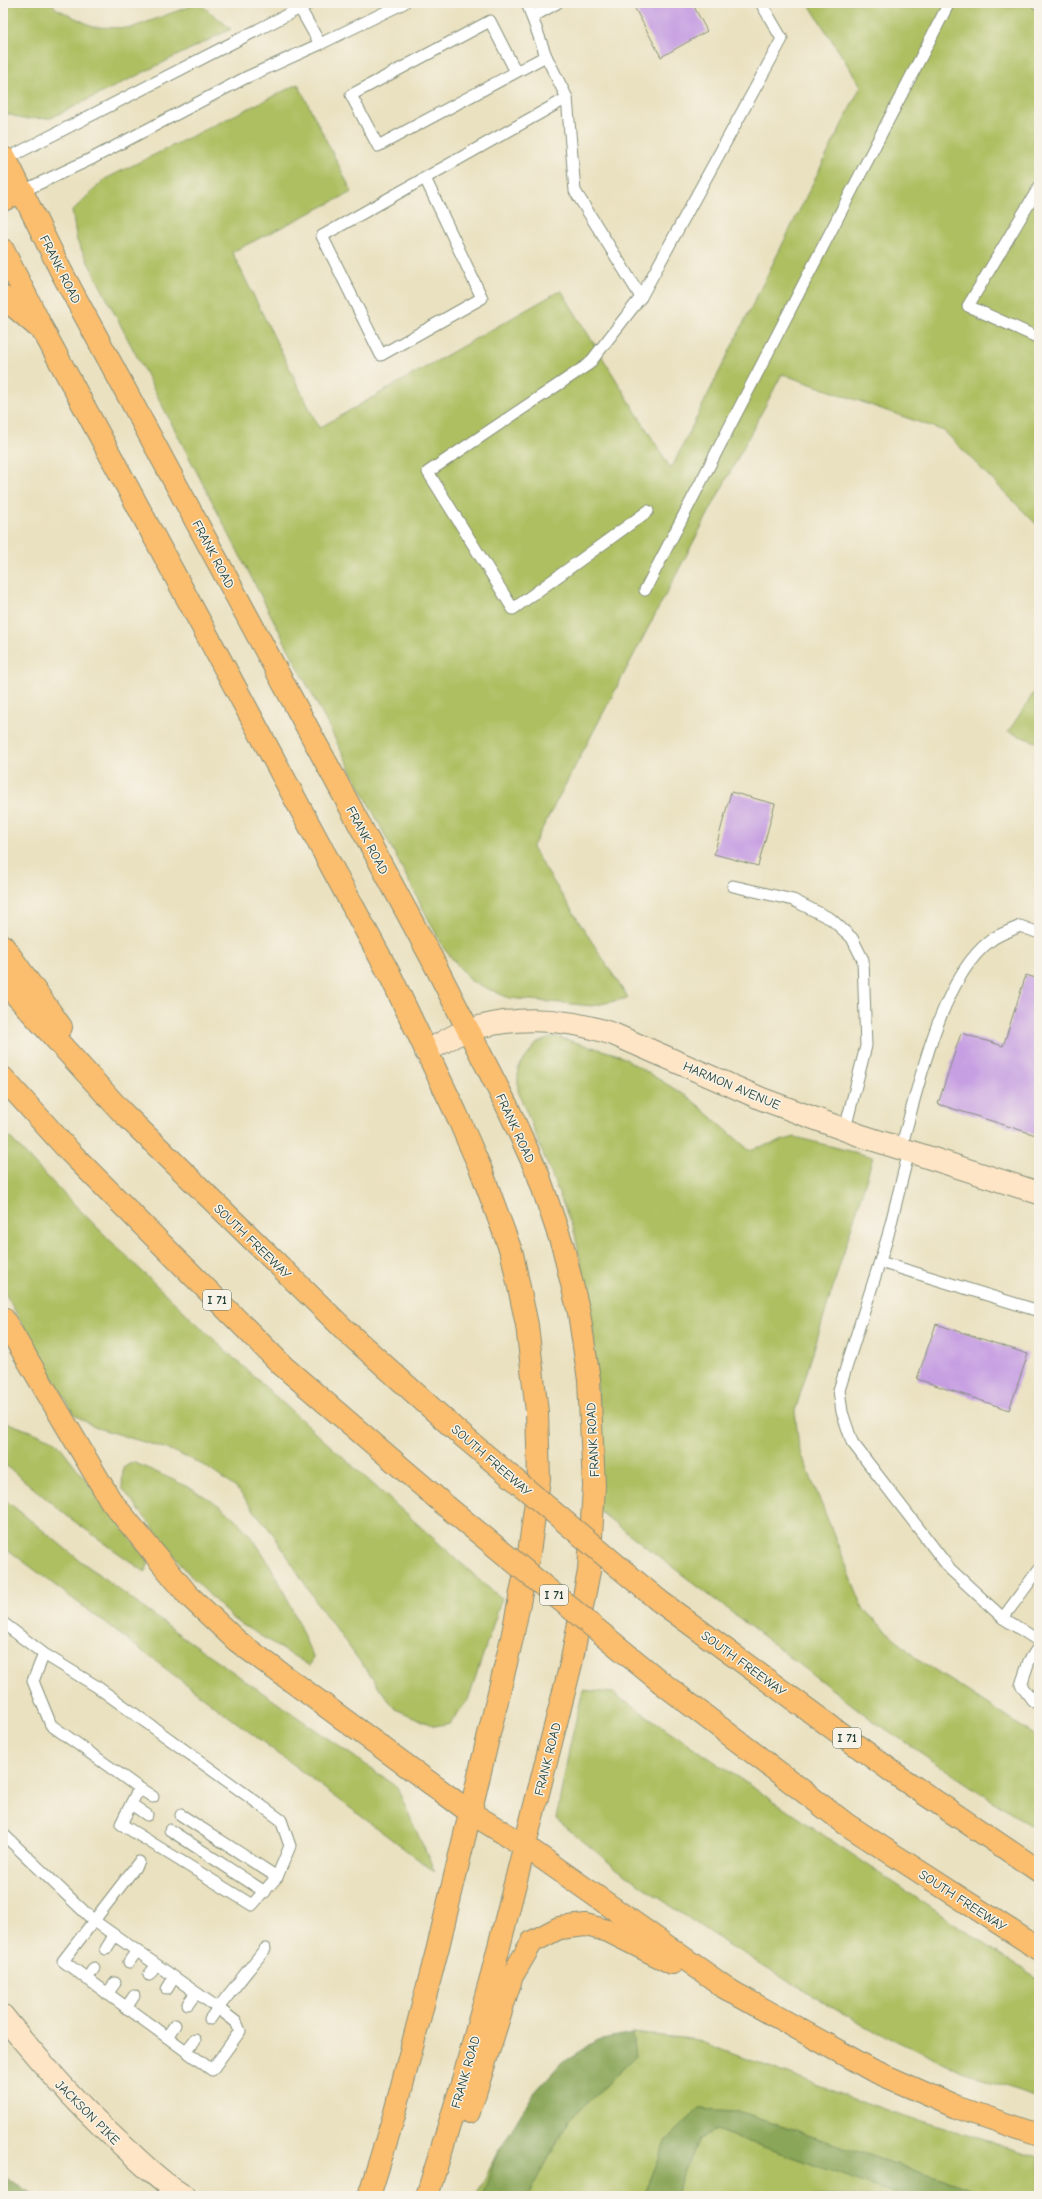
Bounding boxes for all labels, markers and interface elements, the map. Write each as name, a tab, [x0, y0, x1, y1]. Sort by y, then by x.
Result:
street label: FRANK ROAD	[37, 232, 84, 306]
street label: FRANK ROAD	[189, 518, 238, 591]
street label: FRANK ROAD	[343, 804, 392, 877]
street label: HARMON AVENUE	[681, 1058, 783, 1113]
street label: FRANK ROAD	[493, 1091, 538, 1165]
street label: SOUTH FREEWAY	[211, 1201, 294, 1282]
road number: I 71	[203, 1290, 231, 1310]
street label: FRANK ROAD	[583, 1402, 602, 1478]
street label: SOUTH FREEWAY	[449, 1422, 535, 1499]
road number: I 71	[540, 1585, 568, 1605]
street label: SOUTH FREEWAY	[698, 1628, 789, 1699]
street label: FRANK ROAD	[531, 1721, 564, 1797]
road number: I 71	[833, 1728, 861, 1748]
street label: SOUTH FREEWAY	[916, 1867, 1009, 1934]
street label: FRANK ROAD	[448, 2034, 483, 2110]
street label: JACKSON PIKE	[52, 2077, 123, 2148]

